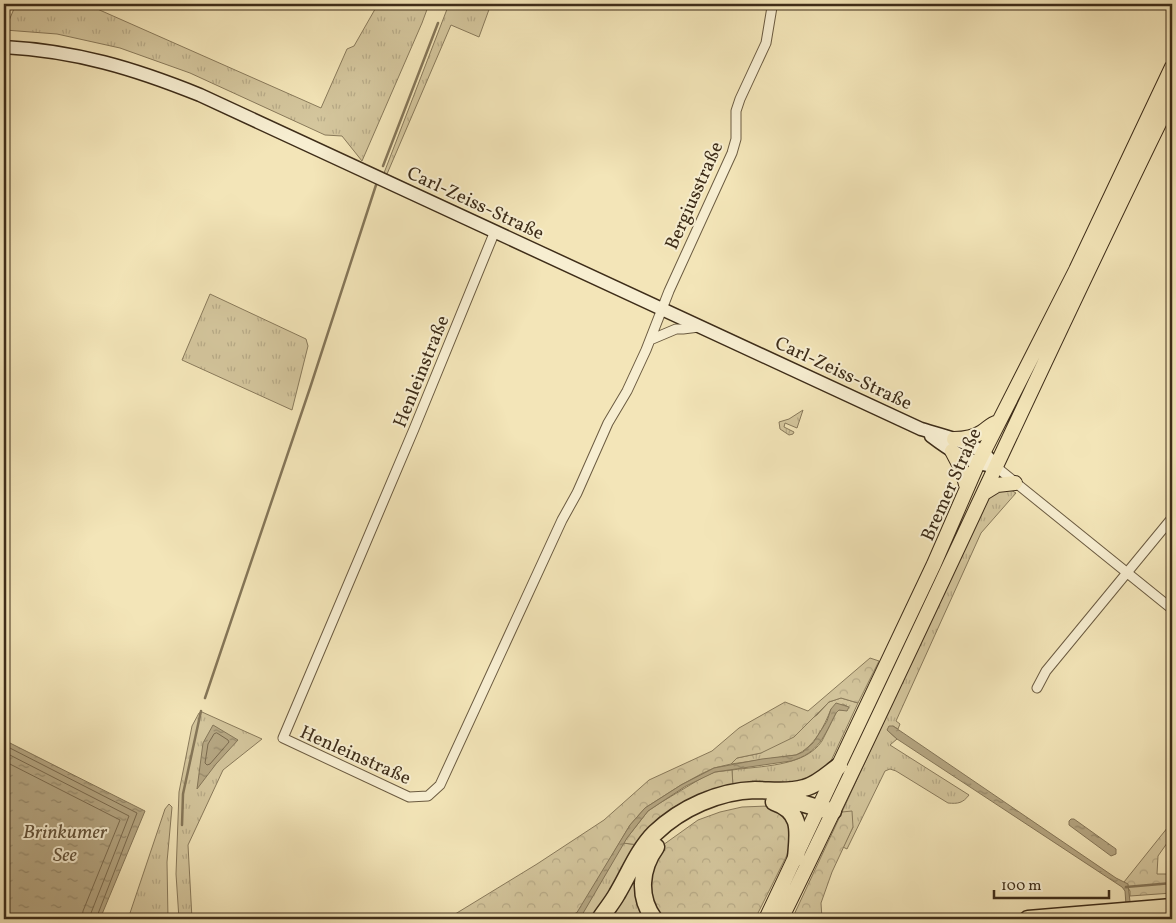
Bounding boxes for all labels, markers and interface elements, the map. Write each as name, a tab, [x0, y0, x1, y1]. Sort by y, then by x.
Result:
street label: Bergiusstraße	[659, 138, 730, 254]
street label: Carl-Zeiss-Straße	[402, 161, 548, 247]
street label: Henleinstraße	[388, 312, 456, 432]
street label: Carl-Zeiss-Straße	[770, 331, 916, 417]
street label: Bremer Straße	[915, 424, 988, 546]
street label: Henleinstraße	[296, 720, 415, 792]
water label: Brinkumer See	[23, 819, 108, 870]
scale bar	[994, 868, 1108, 900]
text: 100 m	[1001, 876, 1041, 897]

